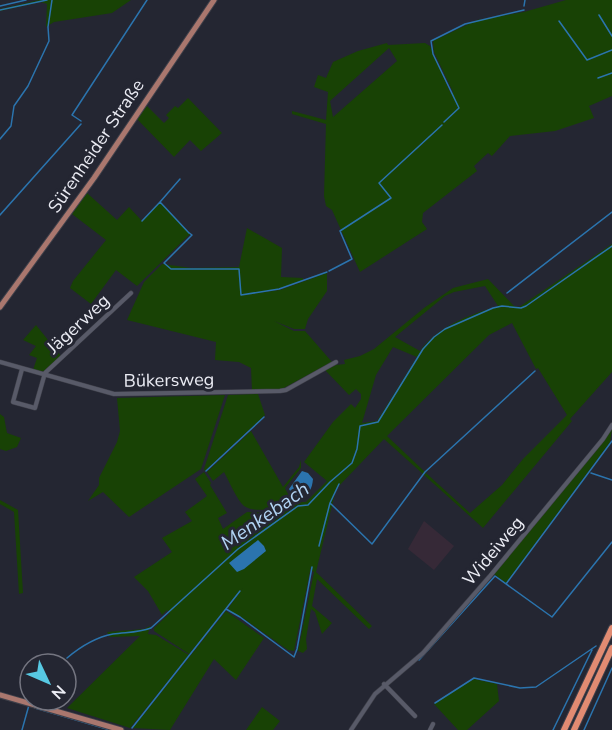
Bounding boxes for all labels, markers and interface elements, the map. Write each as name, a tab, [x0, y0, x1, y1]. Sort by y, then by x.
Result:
street label: Sürenheider Straße	[42, 75, 150, 217]
street label: Jägerweg	[41, 289, 115, 360]
street label: Bükersweg	[124, 367, 214, 393]
water label: Menkebach	[215, 476, 315, 556]
street label: Wideiweg	[457, 511, 529, 591]
north arrow	[18, 652, 78, 712]
text: N	[46, 680, 70, 704]

